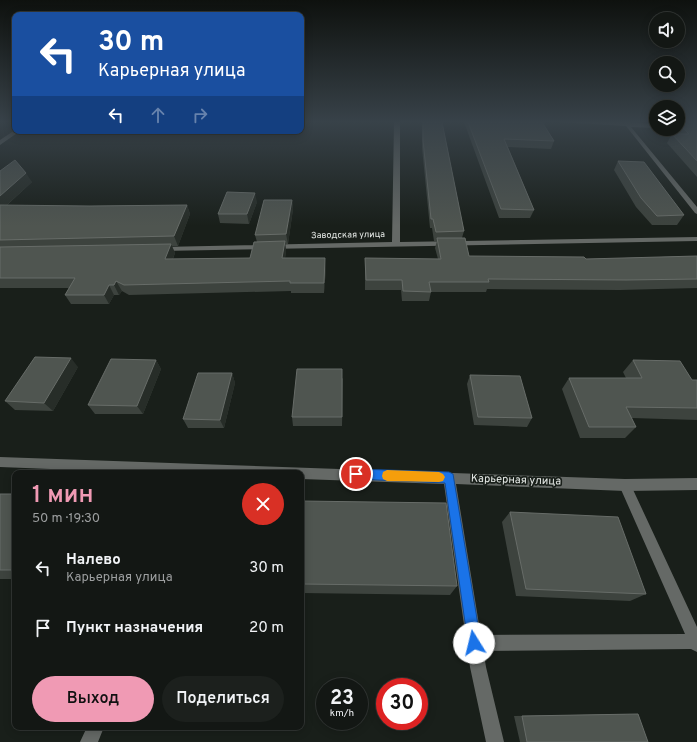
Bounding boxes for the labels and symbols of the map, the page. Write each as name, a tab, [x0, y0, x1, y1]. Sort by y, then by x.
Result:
street label: Заводская улица	[311, 229, 385, 241]
pin	[339, 457, 373, 491]
street label: Карьерная улица	[471, 471, 562, 489]
position arrow	[453, 622, 495, 664]
speed limit sign: 30	[376, 678, 428, 730]

